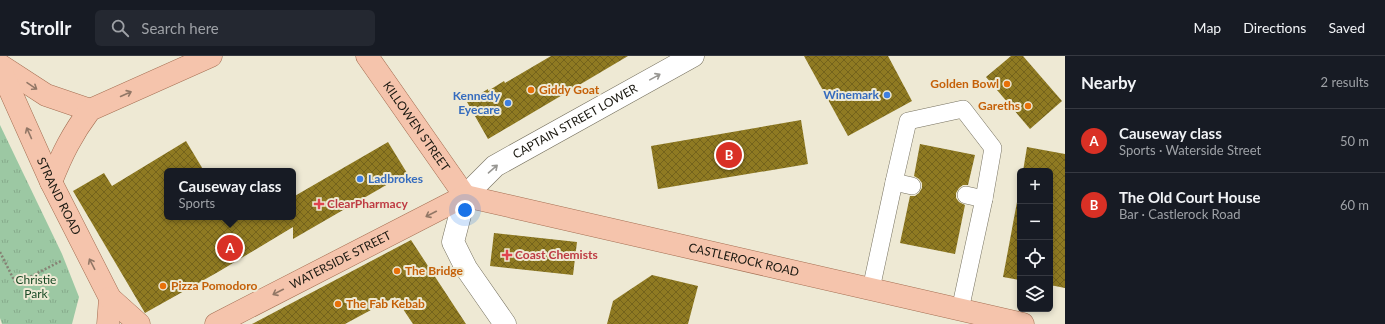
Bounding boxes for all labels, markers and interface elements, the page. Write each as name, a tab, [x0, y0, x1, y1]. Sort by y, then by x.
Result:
search box	[95, 10, 375, 46]
text: Strollr	[20, 16, 71, 39]
icon: search	[109, 17, 131, 39]
text: Search here	[141, 19, 219, 37]
text: Map	[1194, 19, 1221, 36]
text: Directions	[1243, 19, 1306, 36]
text: Saved	[1328, 19, 1365, 36]
text: Nearby	[1081, 72, 1136, 93]
one-way arrow	[649, 73, 661, 80]
text: 2 results	[1321, 74, 1369, 90]
place label: Golden Bowl	[930, 76, 999, 91]
street label: KILLOWEN STREET	[380, 78, 453, 174]
marker: Golden Bowl	[1002, 79, 1012, 89]
street label: CAPTAIN STREET LOWER	[510, 80, 640, 162]
one-way arrow	[27, 82, 38, 90]
place label: Giddy Goat	[539, 82, 600, 97]
marker: Giddy Goat	[526, 85, 536, 95]
place label: Winemark	[823, 87, 880, 102]
place label: Kennedy Eyecare	[453, 88, 501, 117]
one-way arrow	[119, 90, 131, 97]
marker: Winemark	[882, 90, 892, 100]
marker: Kennedy Eyecare	[503, 98, 513, 108]
place label: Gareths	[978, 98, 1020, 113]
marker: Gareths	[1023, 101, 1033, 111]
text: Causeway class	[1119, 124, 1222, 142]
one-way arrow	[25, 128, 32, 140]
text: A	[1089, 133, 1099, 149]
text: 50 m	[1340, 133, 1369, 149]
pin: B	[716, 140, 742, 170]
text: Sports · Waterside Street	[1119, 142, 1261, 158]
street label: STRAND ROAD	[34, 155, 85, 237]
one-way arrow	[488, 164, 498, 173]
popup	[164, 168, 296, 220]
map controls	[1017, 168, 1053, 312]
button: +	[1017, 168, 1053, 204]
place label: Ladbrokes	[368, 171, 423, 186]
marker: Ladbrokes	[355, 174, 365, 184]
text: Causeway class	[179, 177, 281, 195]
text: The Old Court House	[1119, 188, 1261, 206]
text: Sports	[179, 195, 215, 211]
place label: ClearPharmacy	[327, 196, 408, 211]
text: B	[1090, 197, 1098, 213]
text: 60 m	[1340, 197, 1369, 213]
marker: ClearPharmacy	[314, 199, 324, 209]
your location	[455, 200, 475, 220]
button: −	[1017, 204, 1053, 240]
text: Bar · Castlerock Road	[1119, 206, 1240, 222]
one-way arrow	[425, 211, 437, 218]
street label: WATERSIDE STREET	[287, 227, 393, 292]
pin: A	[217, 233, 243, 263]
street label: CASTLEROCK ROAD	[687, 240, 801, 279]
button: locate	[1017, 240, 1053, 276]
place label: Coast Chemists	[515, 247, 598, 262]
marker: Coast Chemists	[502, 250, 512, 260]
one-way arrow	[88, 258, 95, 270]
place label: The Bridge	[405, 263, 464, 278]
marker: The Bridge	[392, 266, 402, 276]
park label: Christie Park	[16, 272, 56, 301]
button: layers	[1017, 276, 1053, 312]
place label: Pizza Pomodoro	[171, 278, 257, 293]
marker: Pizza Pomodoro	[158, 281, 168, 291]
one-way arrow	[272, 289, 284, 296]
place label: The Fab Kebab	[346, 296, 425, 311]
marker: The Fab Kebab	[333, 299, 343, 309]

